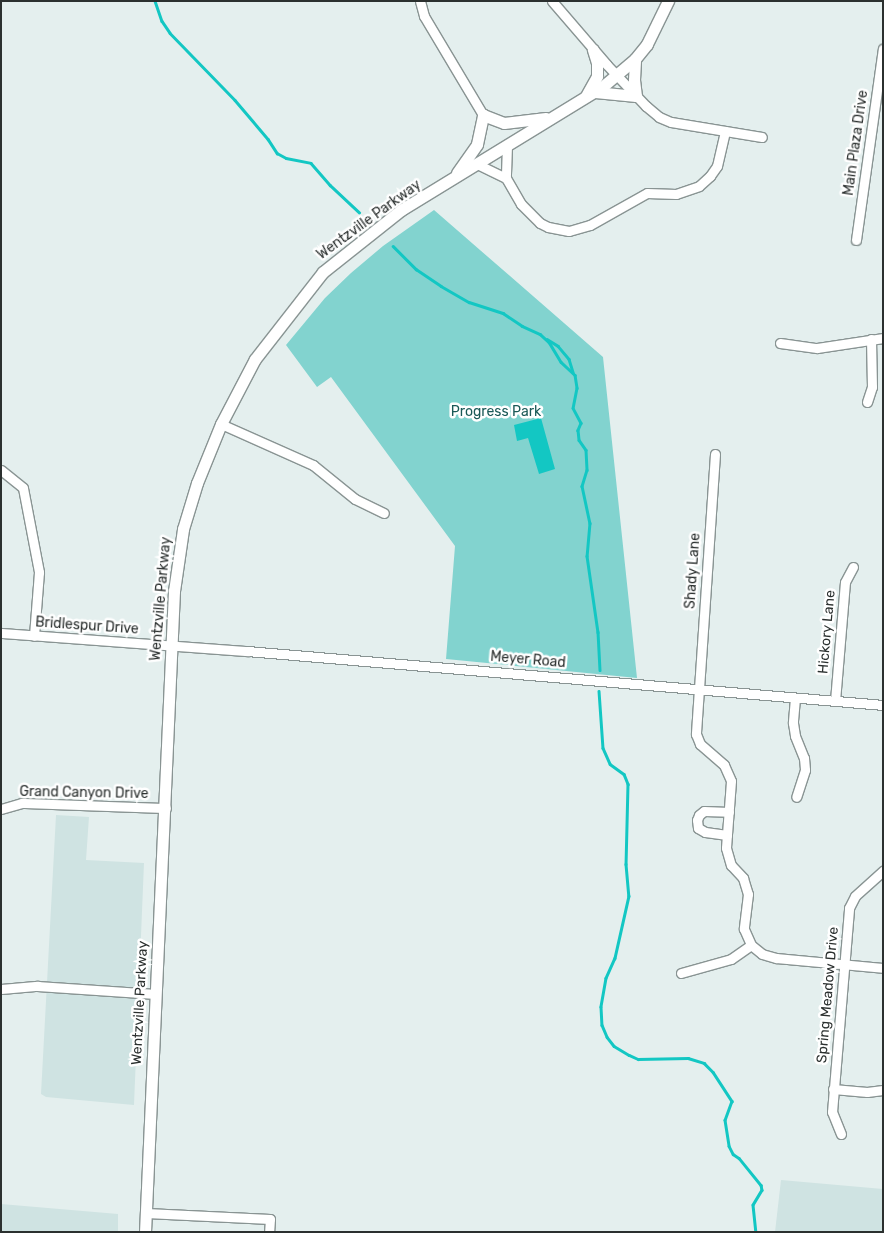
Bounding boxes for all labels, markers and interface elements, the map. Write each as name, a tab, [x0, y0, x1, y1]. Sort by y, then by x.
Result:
street label: Main Plaza Drive	[840, 89, 872, 197]
street label: Wentzville Parkway	[314, 177, 424, 263]
park label: Progress Park	[451, 404, 541, 420]
street label: Shady Lane	[682, 532, 704, 610]
street label: Wentzville Parkway	[147, 536, 175, 662]
street label: Hickory Lane	[815, 589, 839, 675]
street label: Bridlespur Drive	[35, 614, 139, 638]
street label: Meyer Road	[489, 648, 567, 672]
street label: Grand Canyon Drive	[19, 783, 149, 803]
street label: Spring Meadow Drive	[814, 926, 842, 1064]
street label: Wentzville Parkway	[128, 940, 152, 1066]

